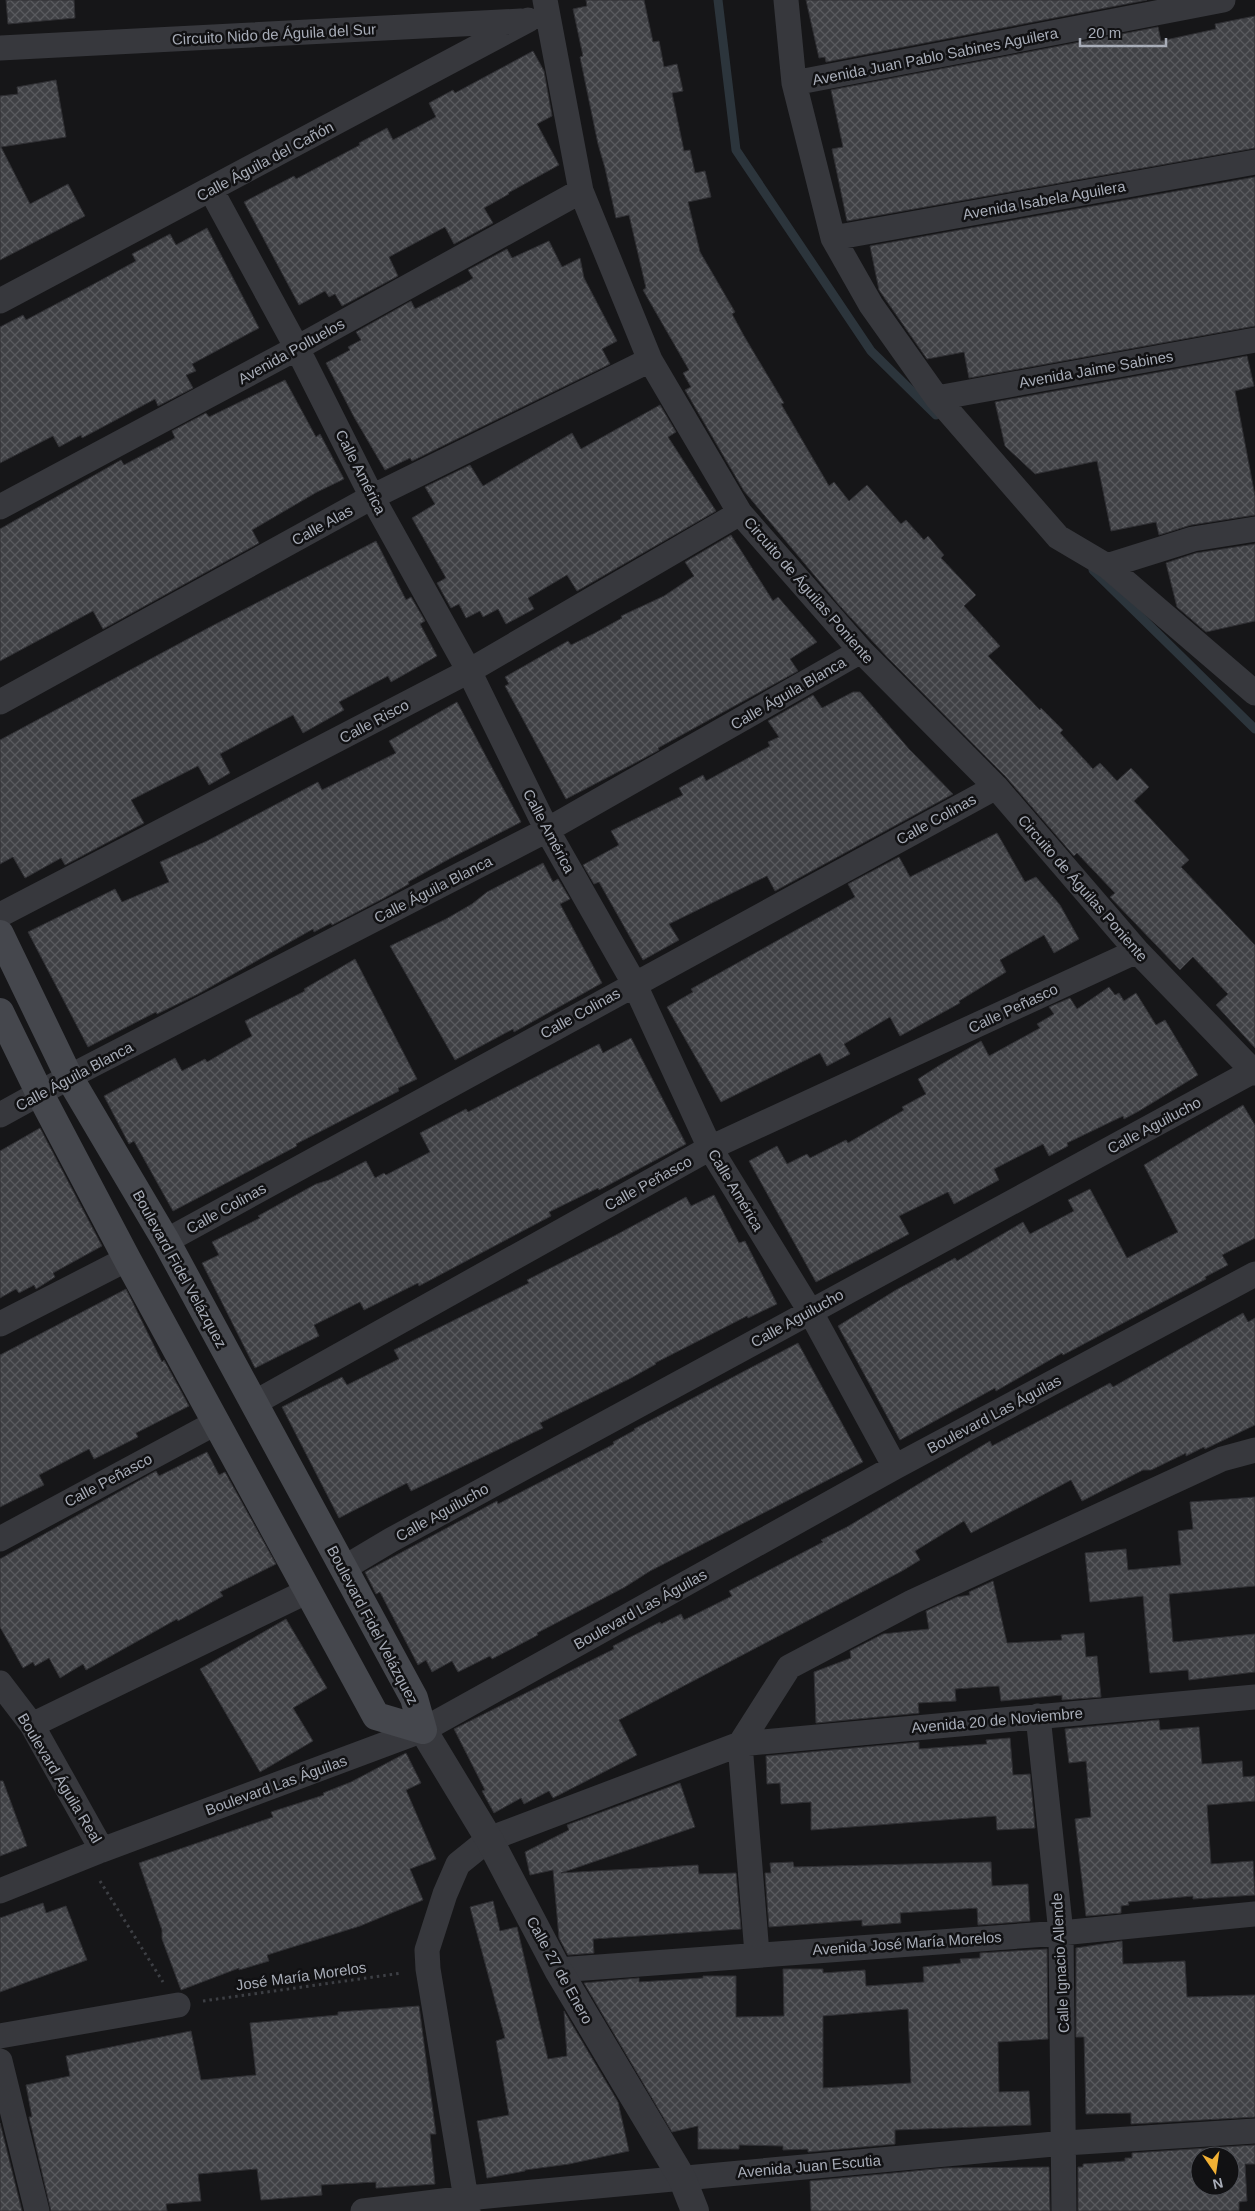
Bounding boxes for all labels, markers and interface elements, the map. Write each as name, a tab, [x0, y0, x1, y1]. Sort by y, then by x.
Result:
scale bar	[1080, 15, 1166, 47]
street label: Circuito Nido de Águila del Sur	[172, 20, 376, 48]
street label: Avenida Juan Pablo Sabines Aguilera	[811, 24, 1060, 88]
text: 20 m	[1088, 24, 1121, 41]
street label: Calle Águila del Cañón	[194, 118, 336, 204]
street label: Avenida Isabela Aguilera	[961, 177, 1127, 223]
street label: Avenida Polluelos	[235, 315, 347, 387]
street label: Avenida Jaime Sabines	[1017, 347, 1175, 391]
street label: Calle América	[332, 427, 390, 518]
street label: Calle Alas	[289, 501, 355, 549]
street label: Circuito de Águilas Poniente	[741, 513, 877, 667]
street label: Calle Águila Blanca	[727, 653, 849, 733]
street label: Calle Risco	[337, 696, 411, 746]
street label: Calle América	[520, 786, 579, 876]
street label: Calle Colinas	[893, 790, 979, 848]
street label: Circuito de Águilas Poniente	[1015, 811, 1151, 965]
street label: Calle Águila Blanca	[371, 852, 495, 926]
street label: Calle Peñasco	[966, 980, 1060, 1036]
street label: Calle Colinas	[537, 984, 623, 1042]
street label: Calle Águila Blanca	[13, 1038, 136, 1114]
street label: Calle Aguilucho	[1104, 1093, 1204, 1157]
street label: Calle América	[705, 1146, 767, 1235]
street label: Calle Peñasco	[602, 1152, 694, 1214]
street label: Calle Colinas	[183, 1179, 269, 1237]
street label: Boulevard Fidel Velázquez	[130, 1187, 230, 1351]
street label: Calle Aguilucho	[748, 1285, 846, 1351]
street label: Boulevard Las Águilas	[924, 1371, 1064, 1457]
street label: Calle Peñasco	[61, 1450, 155, 1510]
street label: Calle Aguilucho	[393, 1479, 491, 1545]
street label: Boulevard Fidel Velázquez	[324, 1543, 422, 1707]
street label: Boulevard Las Águilas	[571, 1565, 709, 1653]
street label: Avenida 20 de Noviembre	[910, 1704, 1084, 1736]
street label: Boulevard Águila Real	[14, 1710, 106, 1846]
street label: Boulevard Las Águilas	[203, 1751, 349, 1819]
street label: Calle Ignacio Allende	[1048, 1893, 1072, 2033]
street label: Calle 27 de Enero	[523, 1913, 597, 2027]
street label: Avenida José María Morelos	[812, 1928, 1002, 1958]
street label: José María Morelos	[235, 1958, 367, 1994]
north arrow	[1190, 2146, 1240, 2196]
street label: Avenida Juan Escutia	[737, 2151, 882, 2181]
text: N	[1211, 2175, 1225, 2193]

